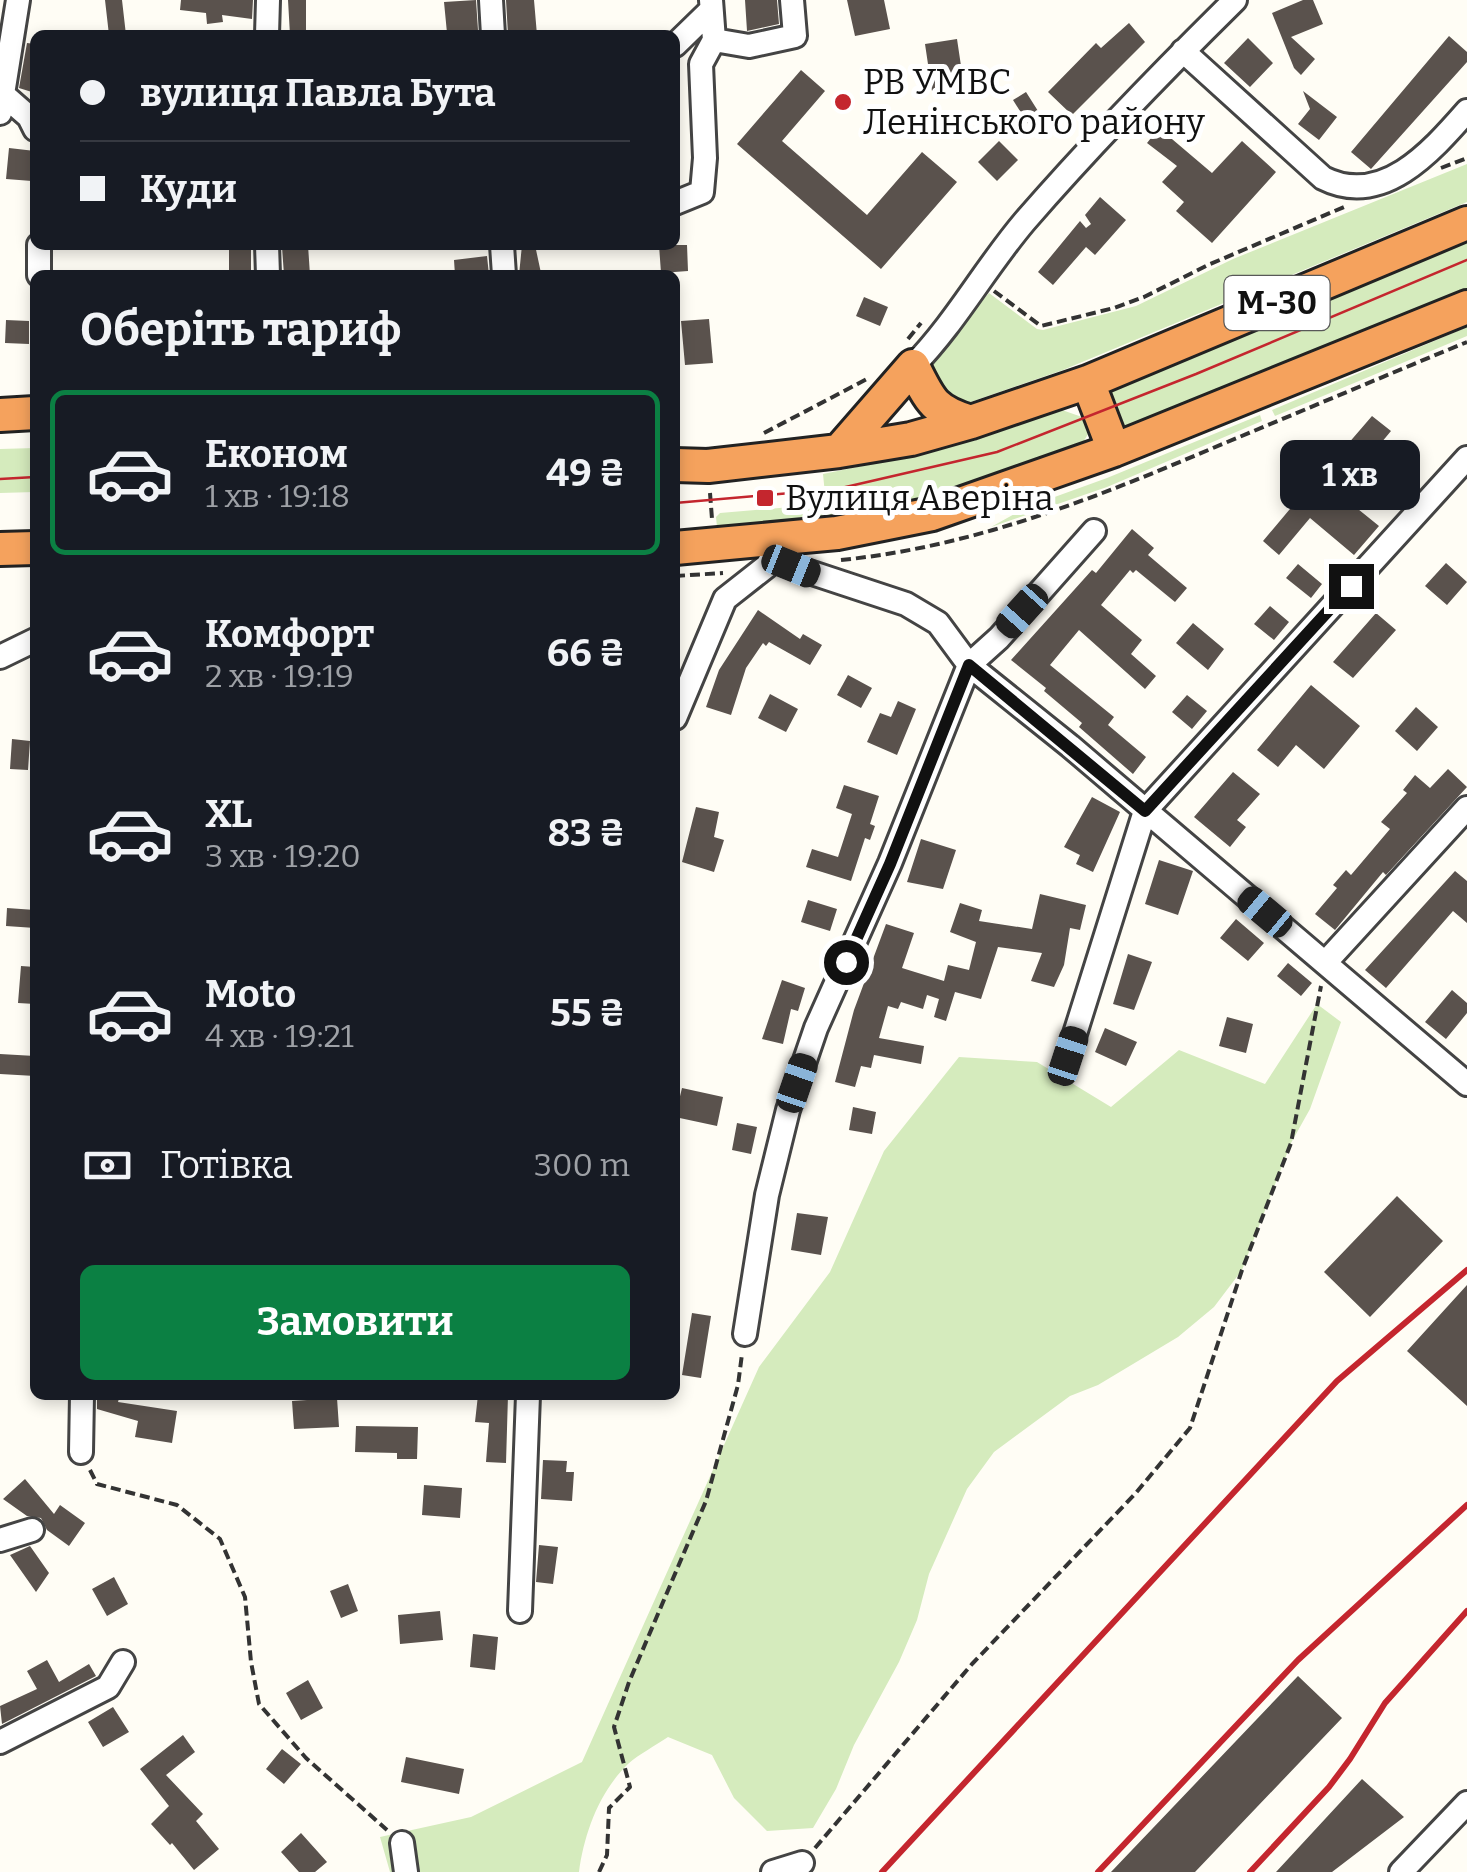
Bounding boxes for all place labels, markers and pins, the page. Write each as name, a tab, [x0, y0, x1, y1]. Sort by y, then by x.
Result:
place label: РВ УМВС Ленінського району	[863, 61, 1205, 143]
marker: РВ УМВС Ленінського району	[832, 91, 854, 113]
place label: Вулиця Аверіна	[785, 477, 1054, 519]
marker: Вулиця Аверіна	[754, 487, 776, 509]

